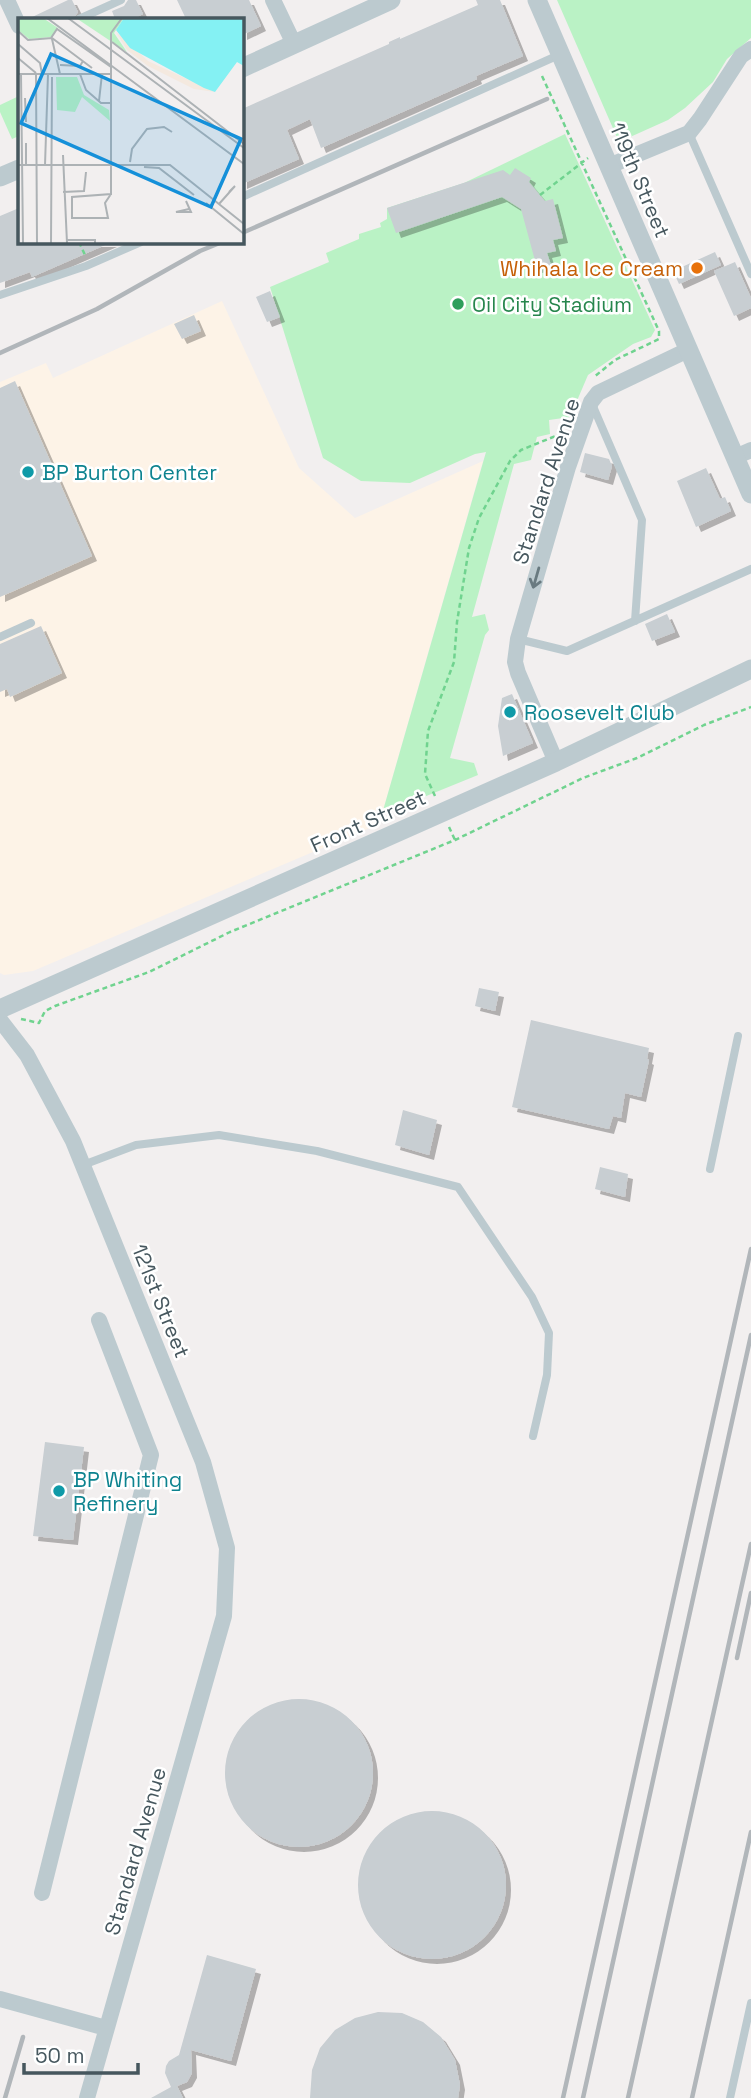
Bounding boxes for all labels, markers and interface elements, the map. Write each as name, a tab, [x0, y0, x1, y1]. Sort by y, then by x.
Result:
inset map	[18, 18, 243, 243]
street label: 119th Street	[604, 118, 676, 242]
place label: Whihala Ice Cream	[500, 255, 683, 282]
marker: Whihala Ice Cream	[689, 260, 705, 276]
place label: Oil City Stadium	[472, 291, 632, 318]
marker: Oil City Stadium	[450, 296, 466, 312]
street label: Standard Avenue	[506, 394, 586, 568]
place label: BP Burton Center	[42, 459, 217, 486]
marker: BP Burton Center	[20, 464, 36, 480]
one-way arrow	[528, 567, 541, 589]
place label: Roosevelt Club	[524, 699, 675, 726]
marker: Roosevelt Club	[502, 704, 518, 720]
street label: Front Street	[306, 784, 430, 858]
street label: 121st Street	[126, 1240, 196, 1362]
place label: BP Whiting Refinery	[73, 1466, 182, 1517]
marker: BP Whiting Refinery	[51, 1483, 67, 1499]
street label: Standard Avenue	[98, 1764, 172, 1938]
scale bar	[24, 2032, 138, 2076]
text: 50 m	[35, 2042, 85, 2069]

